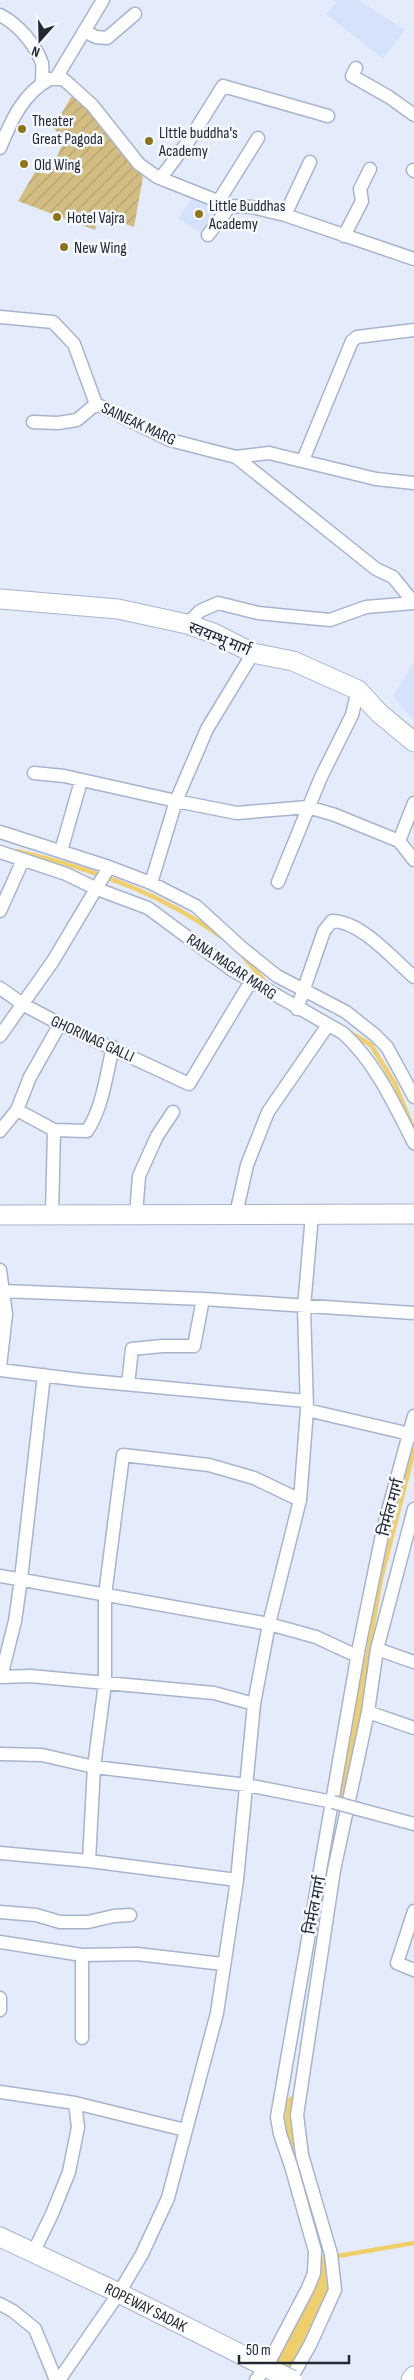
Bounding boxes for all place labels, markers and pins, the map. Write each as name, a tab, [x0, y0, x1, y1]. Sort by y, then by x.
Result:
place label: Theater Great Pagoda	[32, 112, 103, 149]
marker: Theater Great Pagoda	[16, 123, 28, 135]
place label: LIttle buddha's Academy	[158, 124, 238, 161]
marker: LIttle buddha's Academy	[143, 135, 155, 147]
place label: Old Wing	[34, 156, 81, 175]
marker: Old Wing	[18, 158, 30, 170]
place label: Little Buddhas Academy	[208, 197, 286, 234]
marker: Little Buddhas Academy	[193, 208, 205, 220]
place label: Hotel Vajra	[67, 209, 125, 228]
marker: Hotel Vajra	[51, 211, 63, 223]
place label: New Wing	[74, 239, 127, 258]
marker: New Wing	[58, 241, 70, 253]

